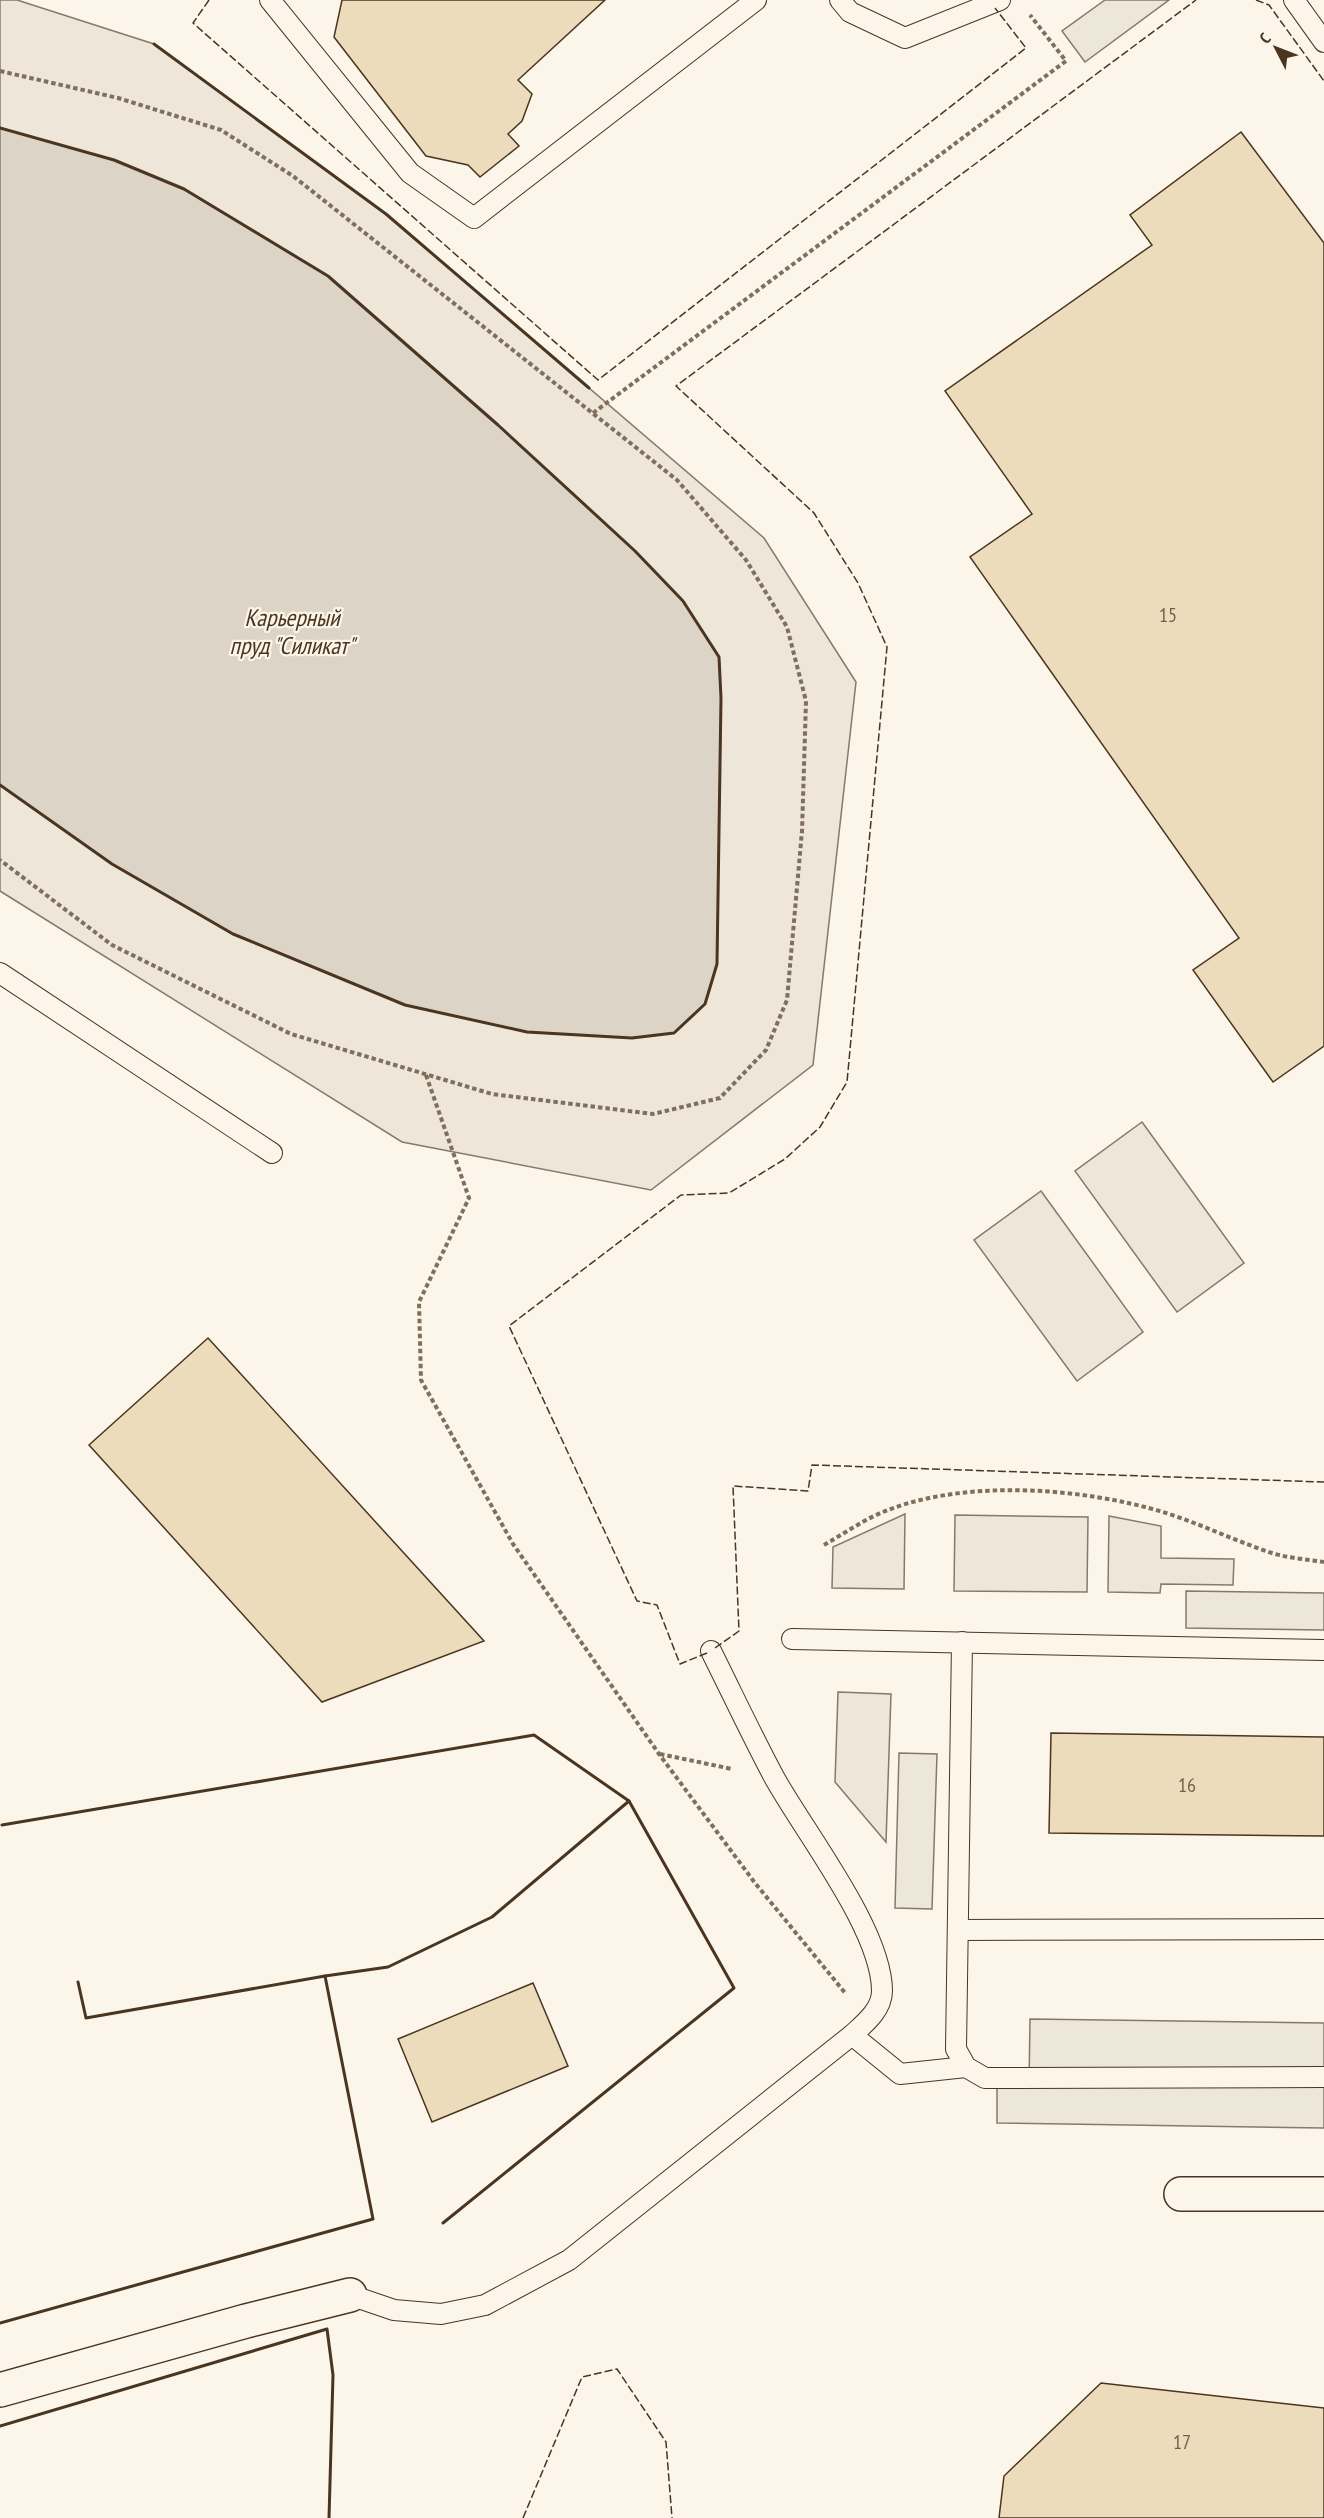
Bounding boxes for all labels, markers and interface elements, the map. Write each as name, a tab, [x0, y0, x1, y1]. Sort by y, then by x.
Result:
north arrow	[1246, 18, 1306, 78]
text: С	[1255, 28, 1275, 47]
water label: Карьерный пруд "Силикат"	[230, 602, 359, 661]
house number: 15	[1159, 602, 1177, 628]
house number: 16	[1178, 1772, 1196, 1798]
house number: 17	[1173, 2429, 1191, 2455]

